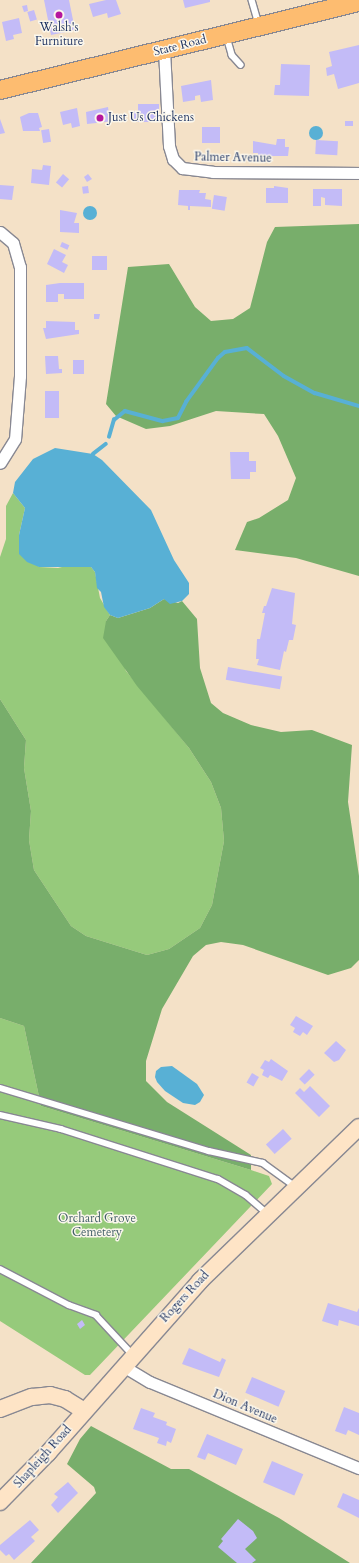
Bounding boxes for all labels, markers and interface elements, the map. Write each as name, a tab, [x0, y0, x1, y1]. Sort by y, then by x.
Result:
marker: Walsh's Furniture	[54, 10, 64, 20]
place label: Walsh's Furniture	[35, 21, 83, 49]
street label: State Road	[152, 33, 208, 59]
place label: Just Us Chickens	[108, 111, 194, 125]
marker: Just Us Chickens	[95, 113, 105, 123]
street label: Palmer Avenue	[194, 150, 272, 166]
park label: Orchard Grove Cemetery	[58, 1212, 136, 1240]
street label: Rogers Road	[158, 1268, 212, 1326]
street label: Dion Avenue	[211, 1387, 279, 1427]
street label: Shapleigh Road	[11, 1423, 75, 1491]

